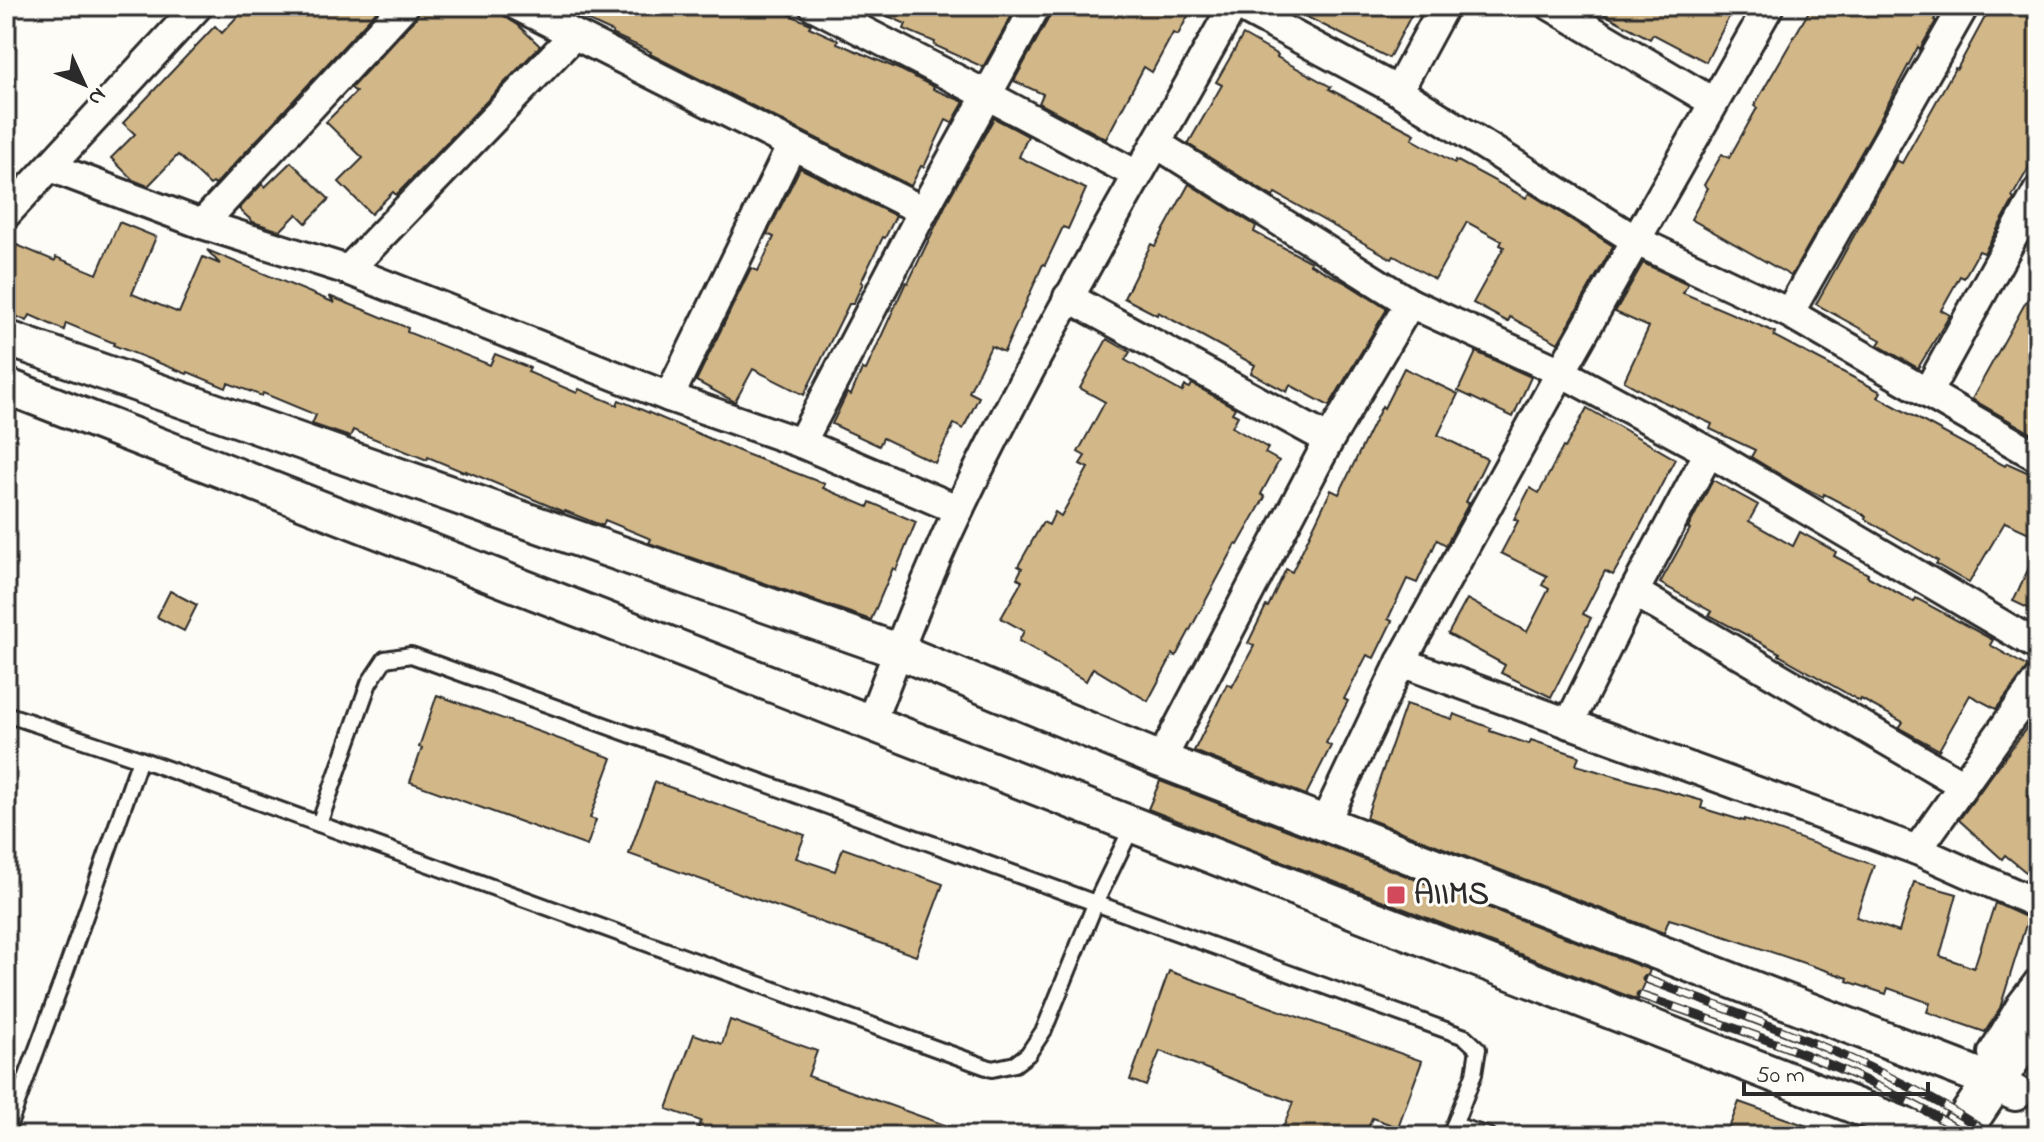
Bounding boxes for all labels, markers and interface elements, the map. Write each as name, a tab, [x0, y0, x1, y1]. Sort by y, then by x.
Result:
north arrow	[44, 44, 124, 124]
text: N	[80, 79, 113, 112]
place label: AIIMS	[1414, 872, 1489, 919]
marker: AIIMS	[1385, 884, 1407, 906]
scale bar	[1744, 1046, 1928, 1096]
text: 50 m	[1756, 1059, 1805, 1094]

